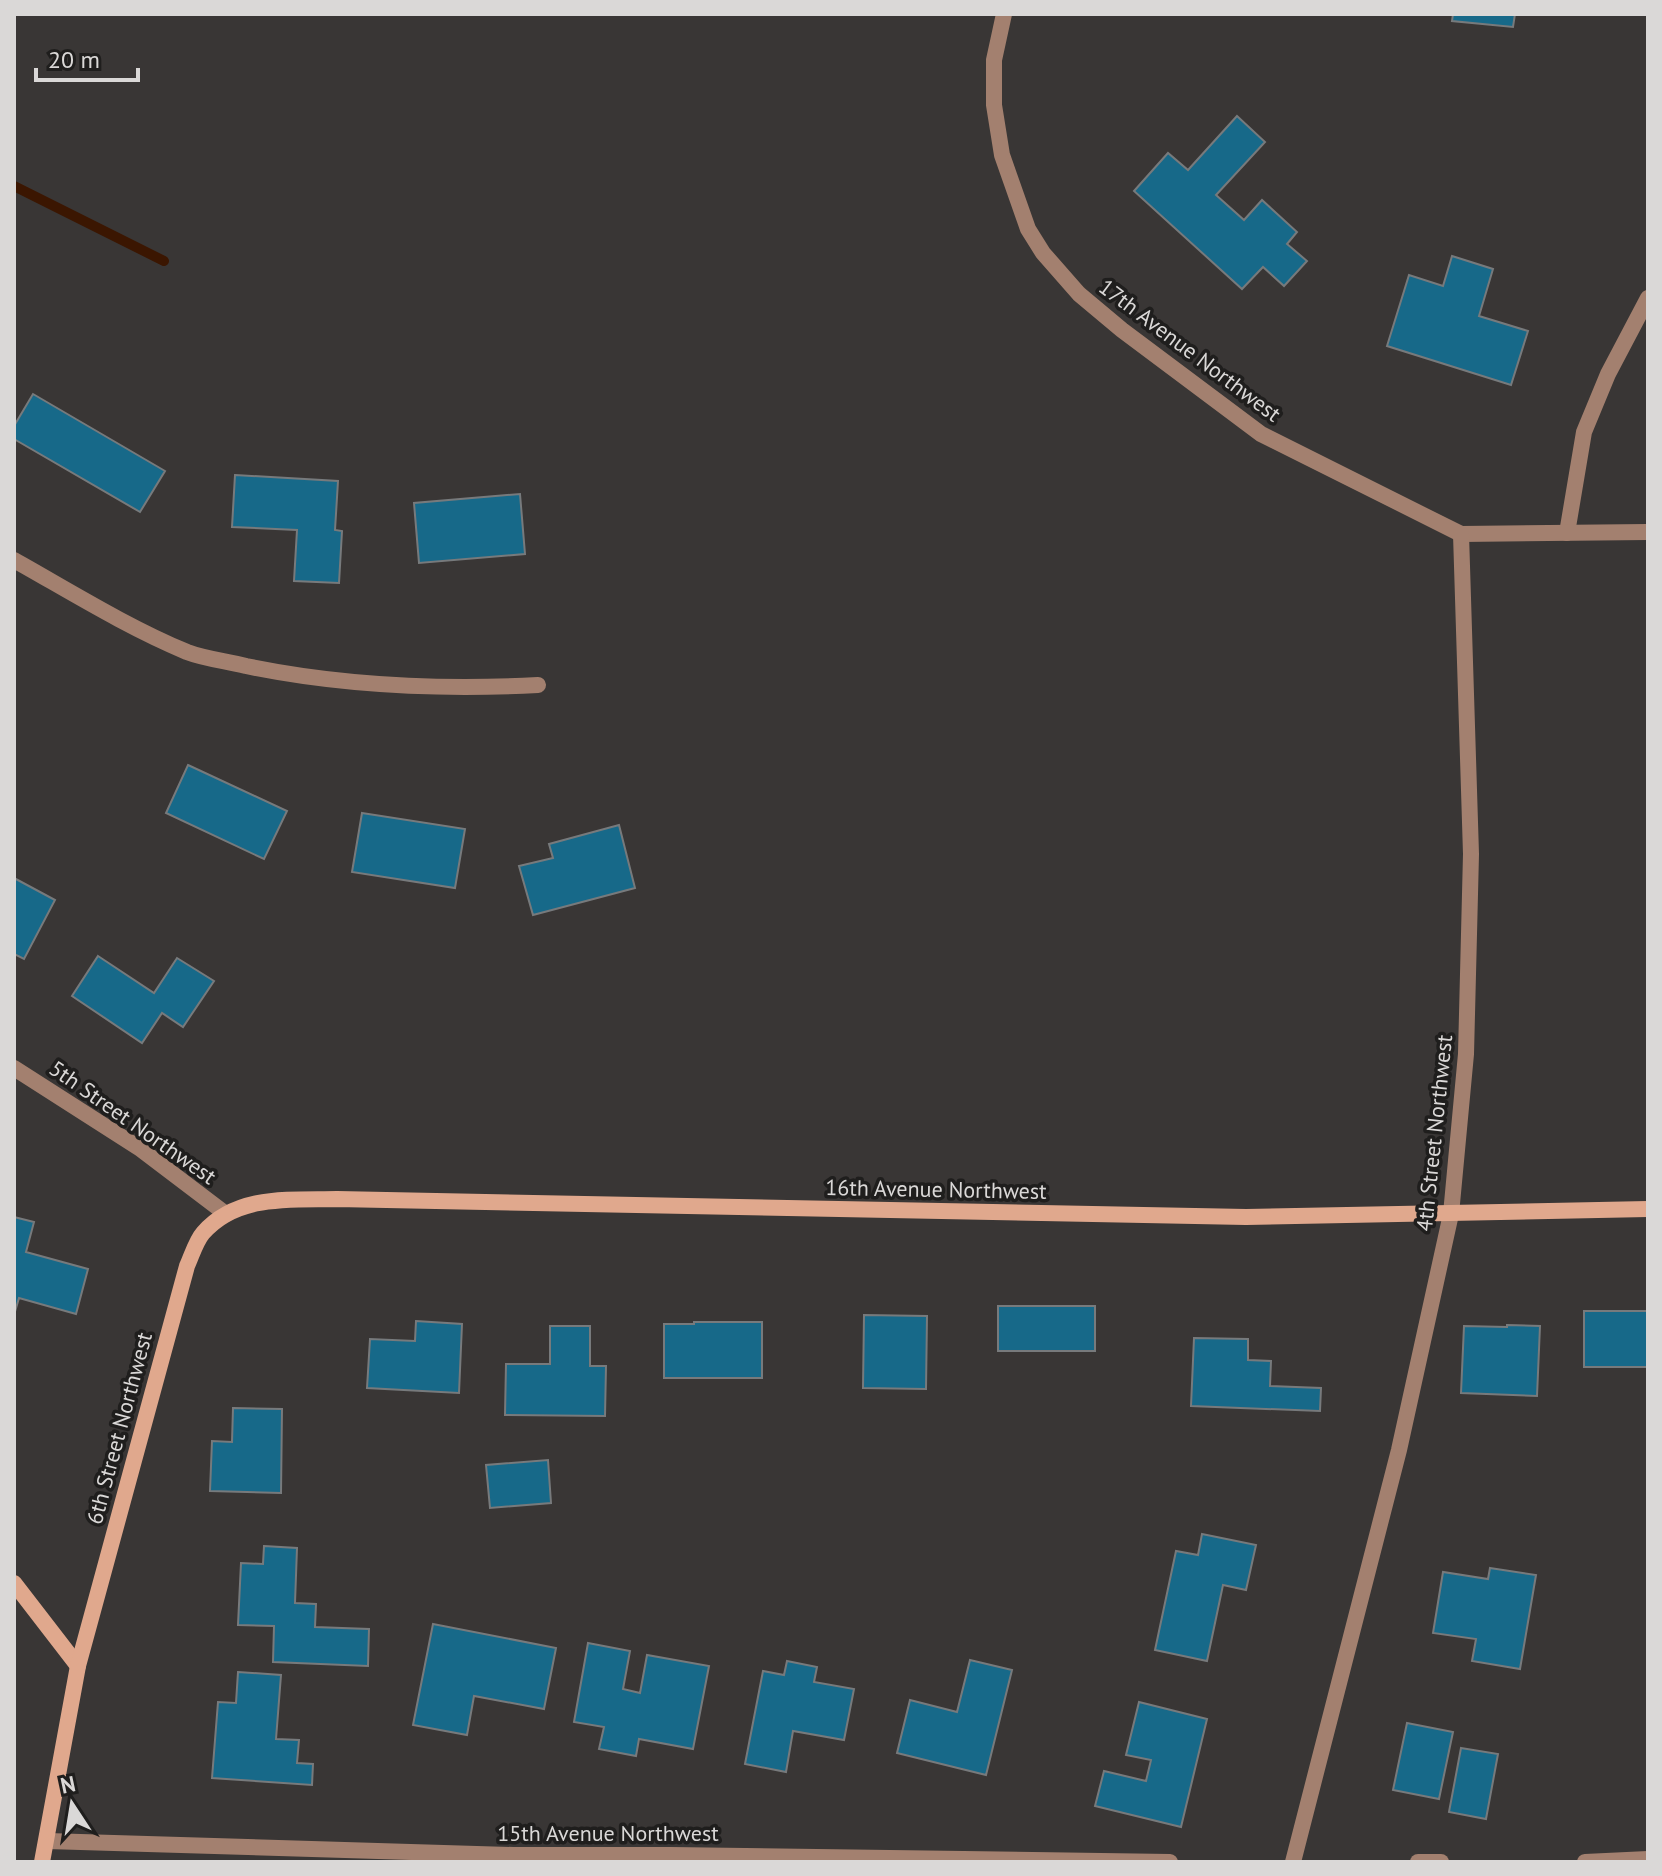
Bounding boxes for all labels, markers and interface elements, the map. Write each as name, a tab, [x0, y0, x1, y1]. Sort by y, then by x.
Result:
scale bar	[36, 32, 138, 82]
text: 20 m	[48, 44, 100, 75]
street label: 17th Avenue Northwest	[1093, 272, 1287, 428]
street label: 4th Street Northwest	[1410, 1033, 1458, 1233]
street label: 5th Street Northwest	[44, 1054, 222, 1190]
street label: 16th Avenue Northwest	[825, 1173, 1047, 1205]
street label: 6th Street Northwest	[80, 1328, 158, 1527]
north arrow	[32, 1764, 112, 1844]
text: N	[58, 1769, 78, 1800]
street label: 15th Avenue Northwest	[497, 1819, 719, 1847]

